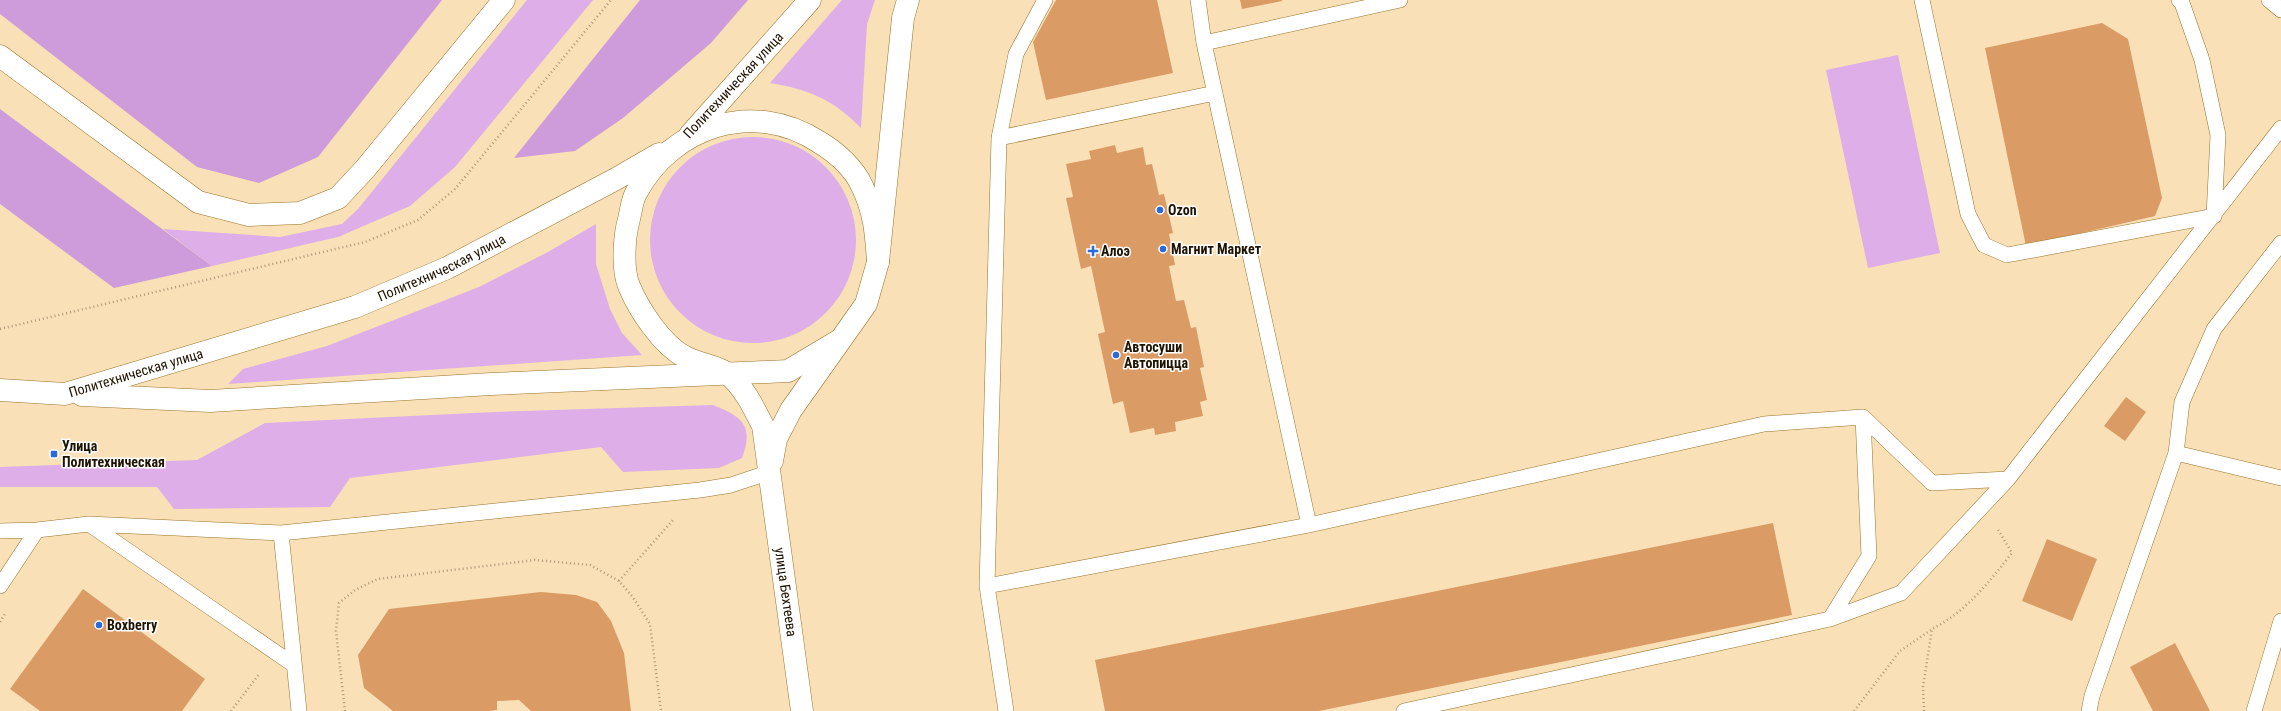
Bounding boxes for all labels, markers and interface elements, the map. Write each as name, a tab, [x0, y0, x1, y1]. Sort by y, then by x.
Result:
street label: Политехническая улица	[680, 29, 786, 141]
place label: Ozon	[1168, 202, 1197, 218]
marker: Ozon	[1155, 205, 1165, 215]
street label: Политехническая улица	[375, 231, 508, 304]
place label: Магнит Маркет	[1171, 241, 1262, 257]
place label: Алоэ	[1101, 243, 1130, 259]
marker: Магнит Маркет	[1158, 244, 1168, 254]
marker: Алоэ	[1088, 246, 1098, 256]
place label: Автосуши Автопицца	[1124, 339, 1189, 371]
street label: Политехническая улица	[67, 345, 205, 400]
marker: Автосуши Автопицца	[1111, 350, 1121, 360]
place label: Улица Политехническая	[62, 438, 165, 470]
marker: Улица Политехническая	[49, 449, 59, 459]
street label: улица Бехтеева	[772, 546, 800, 638]
place label: Boxberry	[107, 617, 158, 633]
marker: Boxberry	[94, 620, 104, 630]

